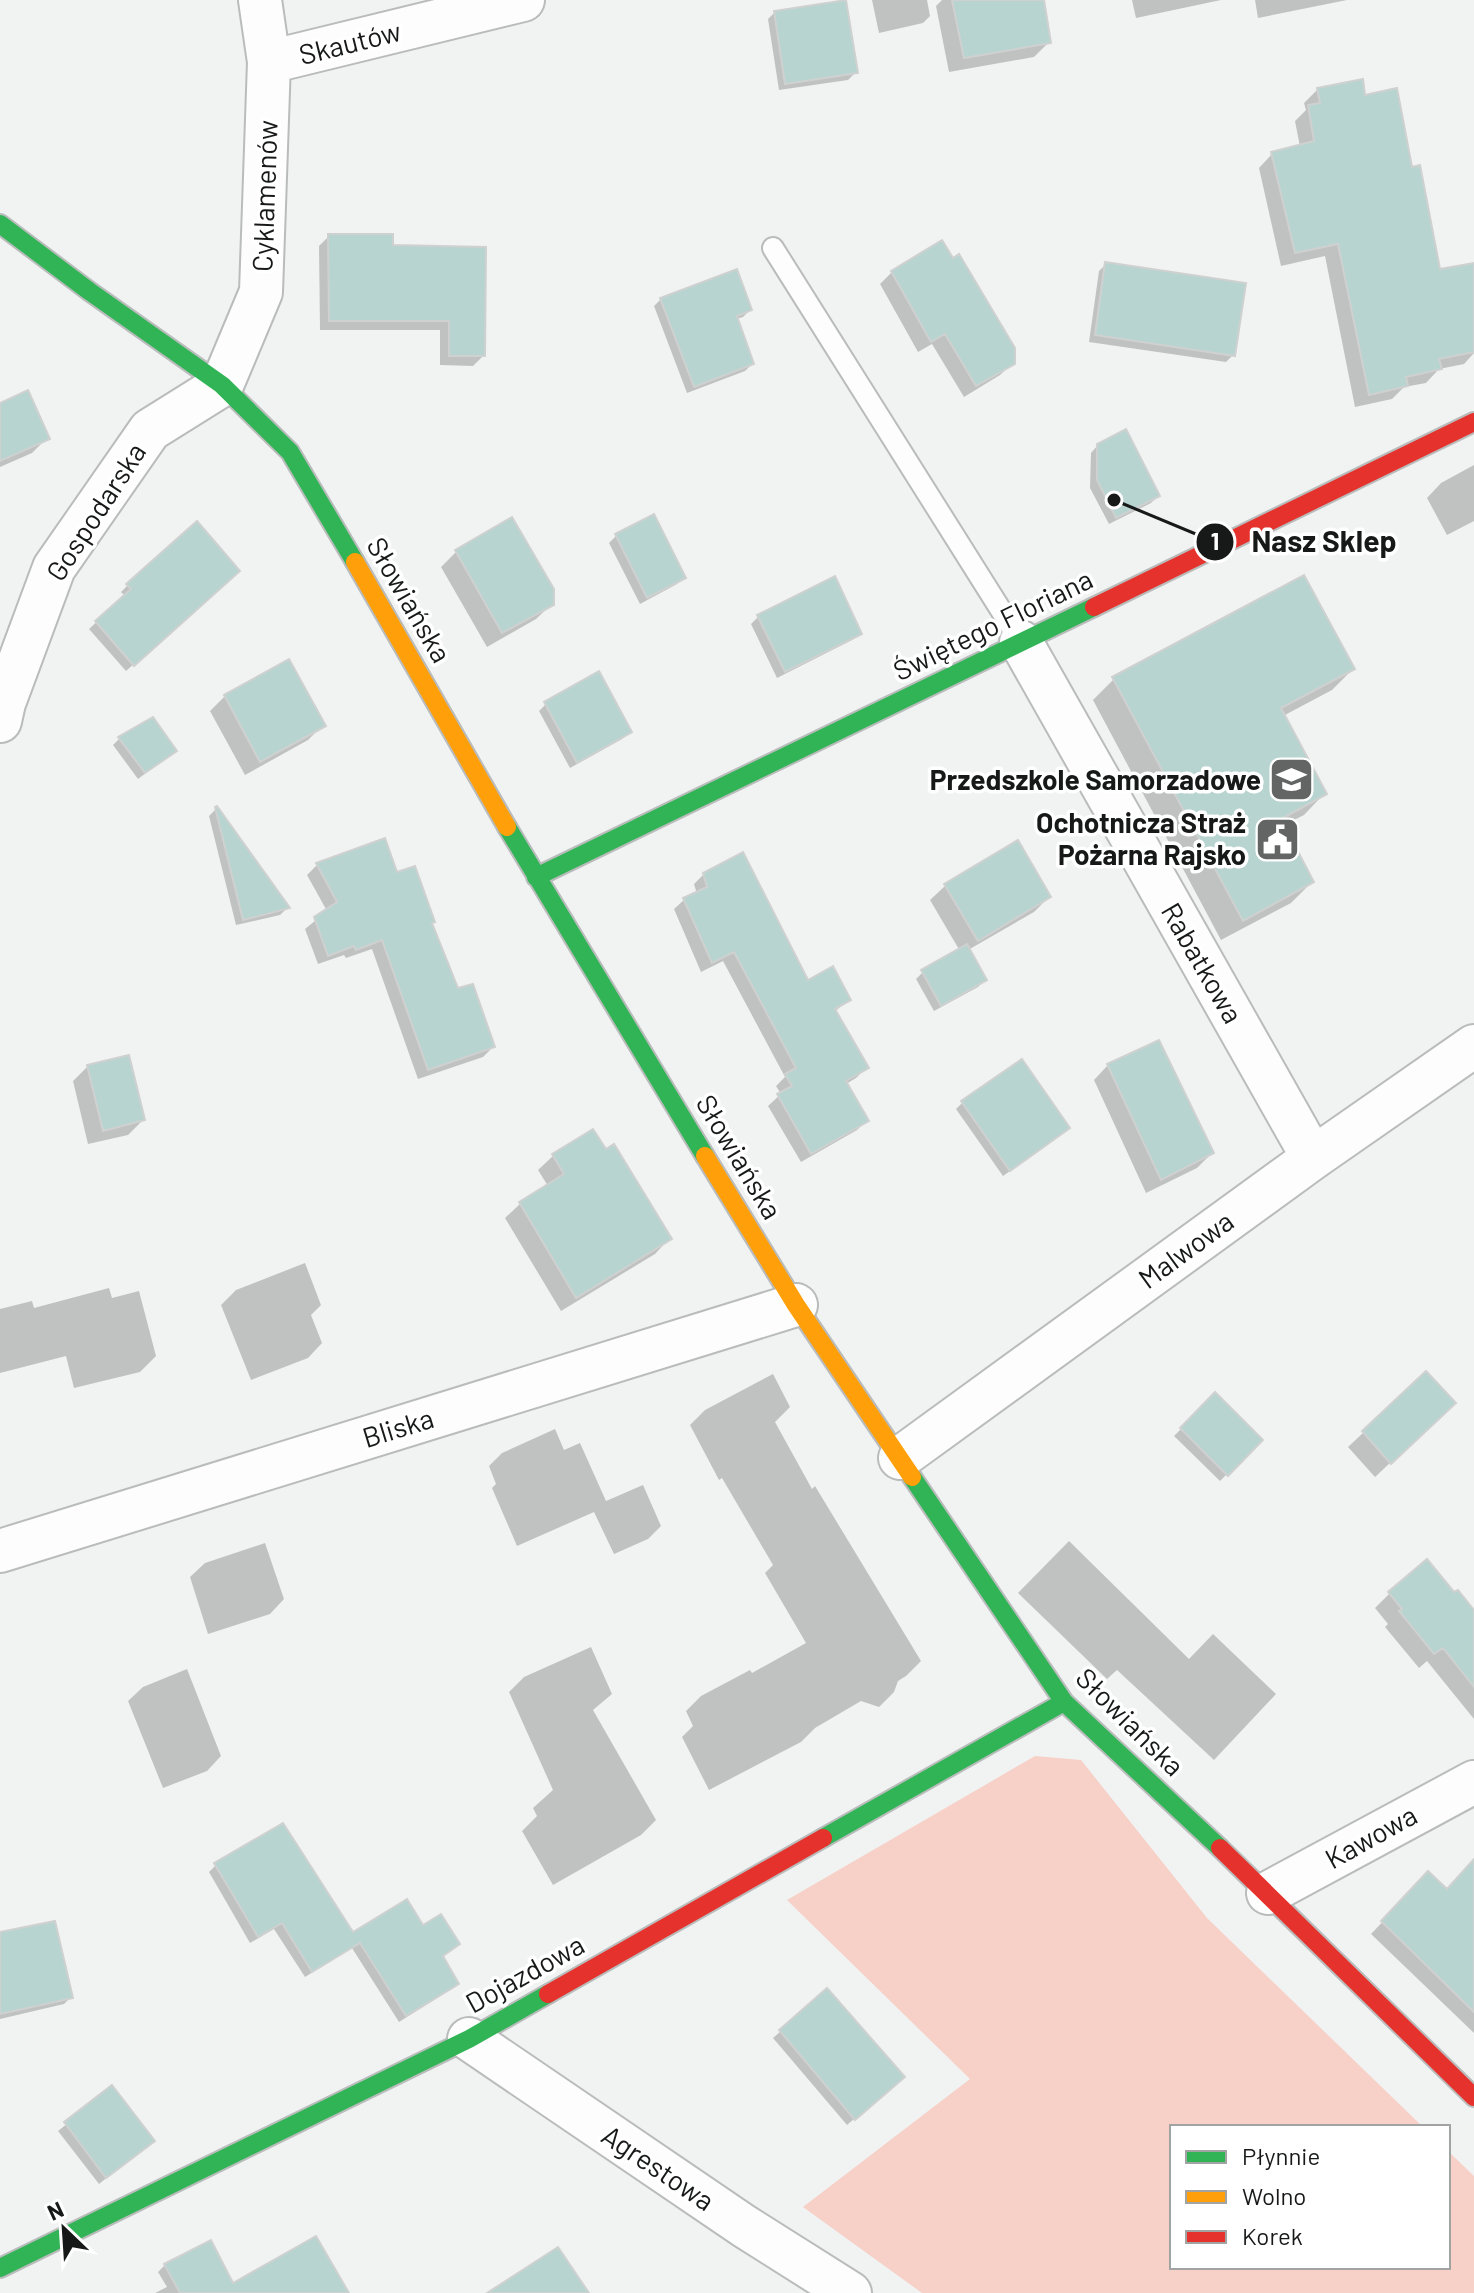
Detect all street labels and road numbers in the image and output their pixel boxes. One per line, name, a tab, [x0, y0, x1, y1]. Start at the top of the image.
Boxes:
street label: Skautów	[295, 13, 404, 71]
street label: Cyklamenów	[244, 119, 284, 273]
street label: Gospodarska	[38, 436, 152, 587]
street label: Słowiańska	[360, 531, 459, 668]
street label: Świętego Floriana	[887, 561, 1098, 687]
street label: Rabatkowa	[1155, 896, 1251, 1029]
street label: Słowiańska	[690, 1088, 790, 1225]
street label: Malwowa	[1131, 1203, 1240, 1295]
street label: Bliska	[358, 1400, 437, 1454]
street label: Słowiańska	[1070, 1660, 1192, 1782]
street label: Kawowa	[1319, 1797, 1422, 1875]
street label: Dojazdowa	[459, 1927, 590, 2020]
street label: Agrestowa	[596, 2117, 721, 2217]

